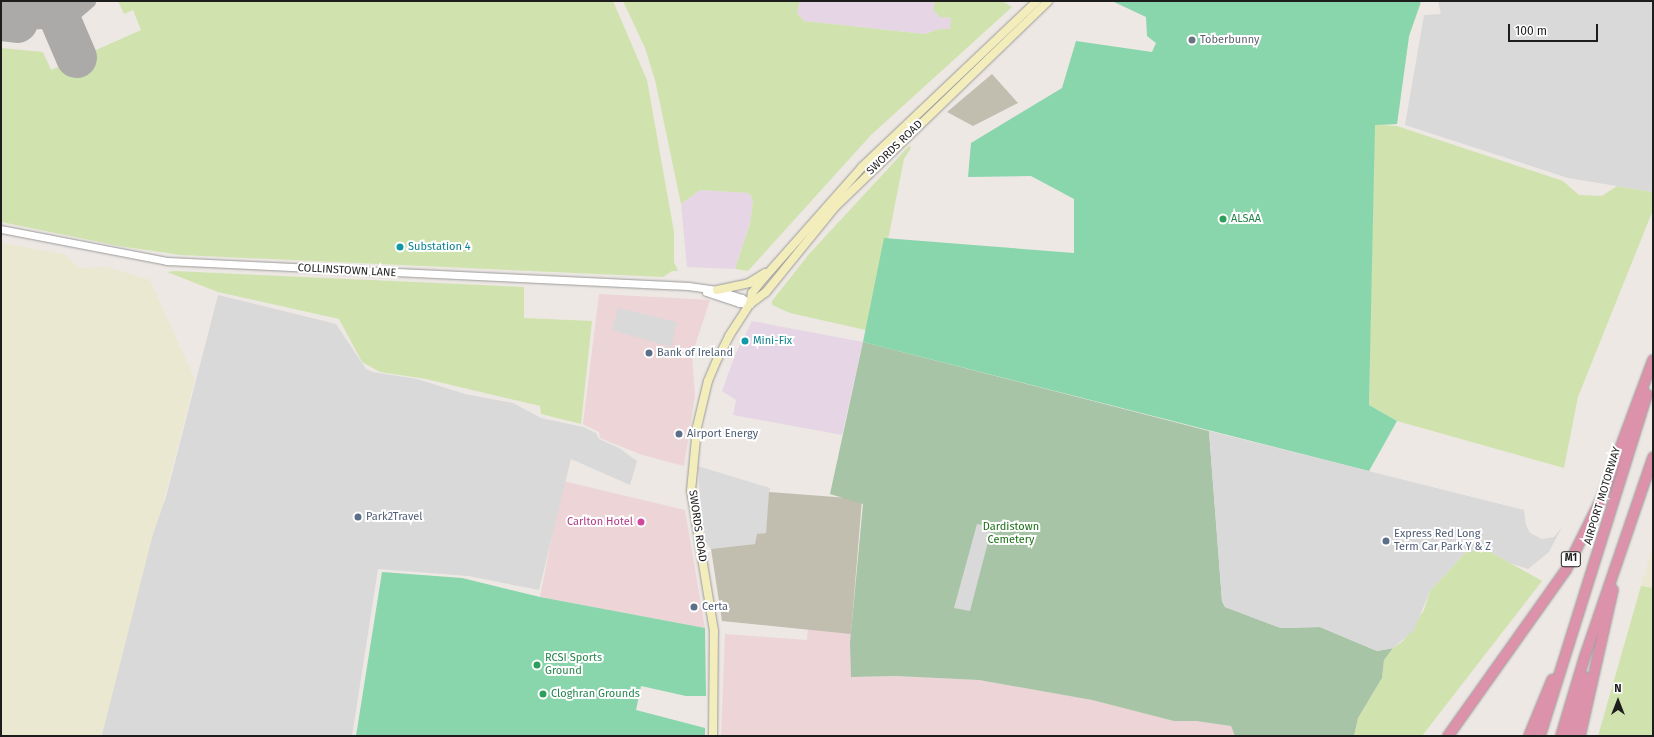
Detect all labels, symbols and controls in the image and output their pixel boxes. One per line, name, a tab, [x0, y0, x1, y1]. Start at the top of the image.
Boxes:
scale bar	[1510, 16, 1600, 42]
text: 100 m	[1515, 24, 1547, 38]
place label: Toberbunny	[1200, 33, 1259, 47]
marker: Toberbunny	[1187, 35, 1197, 45]
street label: SWORDS ROAD	[864, 118, 926, 178]
place label: ALSAA	[1231, 212, 1261, 226]
marker: ALSAA	[1218, 214, 1228, 224]
place label: Substation 4	[408, 240, 471, 254]
marker: Substation 4	[395, 242, 405, 252]
street label: COLLINSTOWN LANE	[297, 262, 397, 280]
place label: Mini-Fix	[753, 334, 792, 348]
marker: Mini-Fix	[740, 336, 750, 346]
place label: Bank of Ireland	[657, 346, 733, 360]
marker: Bank of Ireland	[644, 348, 654, 358]
place label: Airport Energy	[687, 427, 758, 441]
marker: Airport Energy	[674, 429, 684, 439]
street label: AIRPORT MOTORWAY	[1582, 446, 1624, 546]
street label: SWORDS ROAD	[685, 489, 709, 563]
place label: Park2Travel	[366, 510, 422, 524]
marker: Park2Travel	[353, 512, 363, 522]
place label: Carlton Hotel	[567, 515, 633, 529]
marker: Carlton Hotel	[636, 517, 646, 527]
park label: Dardistown Cemetery	[983, 521, 1039, 547]
place label: Express Red Long Term Car Park Y & Z	[1394, 528, 1491, 554]
marker: Express Red Long Term Car Park Y & Z	[1381, 536, 1391, 546]
road number: M1	[1560, 551, 1582, 567]
place label: Certa	[702, 600, 728, 614]
marker: Certa	[689, 602, 699, 612]
place label: RCSI Sports Ground	[545, 652, 602, 678]
marker: RCSI Sports Ground	[532, 660, 542, 670]
north arrow	[1598, 681, 1638, 721]
text: N	[1614, 682, 1622, 695]
place label: Cloghran Grounds	[551, 687, 640, 701]
marker: Cloghran Grounds	[538, 689, 548, 699]

